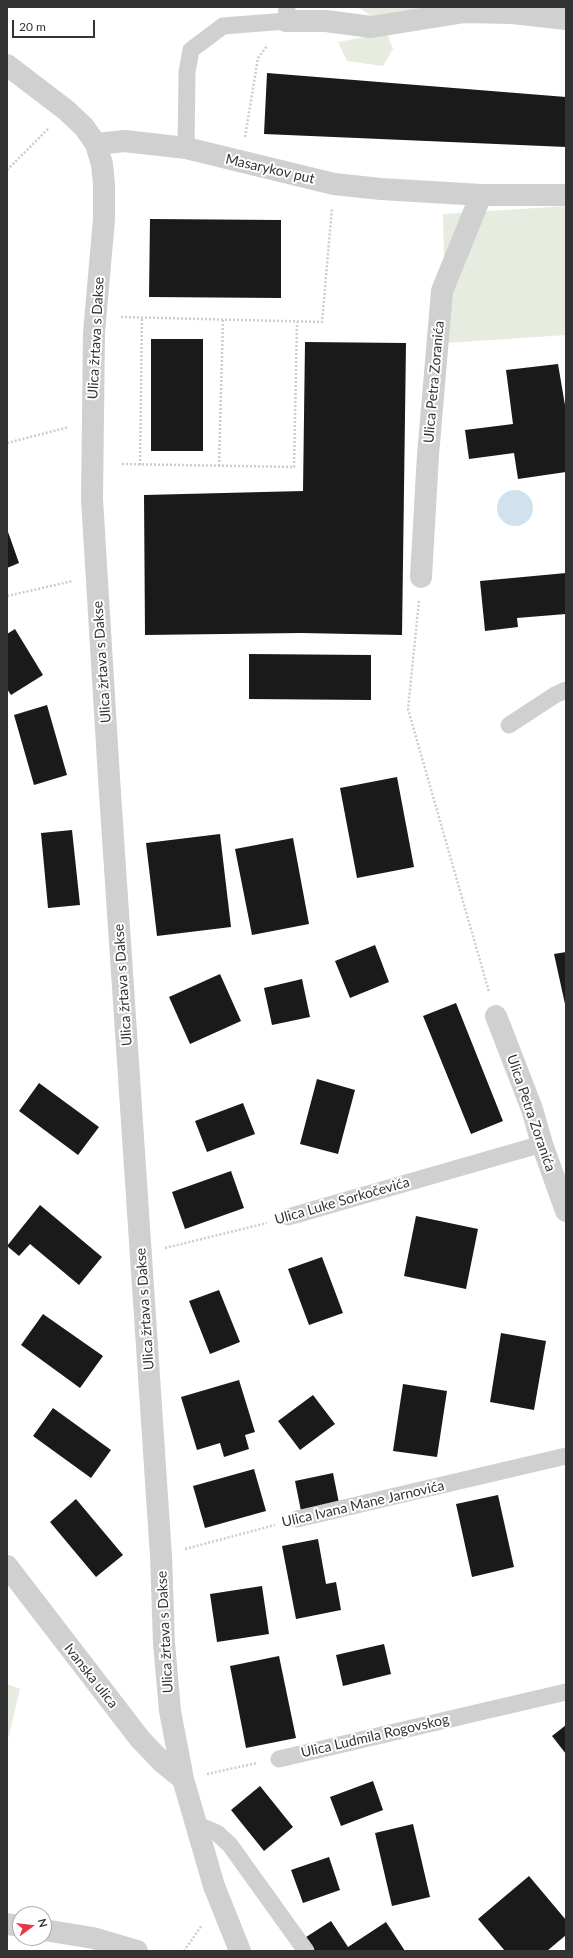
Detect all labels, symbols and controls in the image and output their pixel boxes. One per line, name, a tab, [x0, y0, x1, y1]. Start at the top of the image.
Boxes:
scale bar	[14, 12, 97, 38]
text: 20 m	[19, 19, 46, 34]
street label: Masarykov put	[224, 151, 316, 187]
street label: Ulica žrtava s Dakse	[84, 276, 108, 400]
street label: Ulica Petra Zoranića	[420, 320, 448, 444]
street label: Ulica žrtava s Dakse	[89, 600, 115, 724]
street label: Ulica žrtava s Dakse	[110, 923, 136, 1047]
street label: Ulica Petra Zoranića	[503, 1052, 559, 1174]
street label: Ulica Luke Sorkočevića	[273, 1174, 411, 1228]
street label: Ulica žrtava s Dakse	[132, 1247, 158, 1371]
street label: Ulica Ivana Mane Jarnovića	[280, 1477, 446, 1531]
street label: Ulica žrtava s Dakse	[153, 1570, 177, 1694]
street label: Ivanska ulica	[61, 1640, 121, 1712]
street label: Ulica Ludmila Rogovskog	[299, 1711, 451, 1761]
north arrow	[12, 1906, 52, 1946]
text: N	[36, 1917, 50, 1929]

